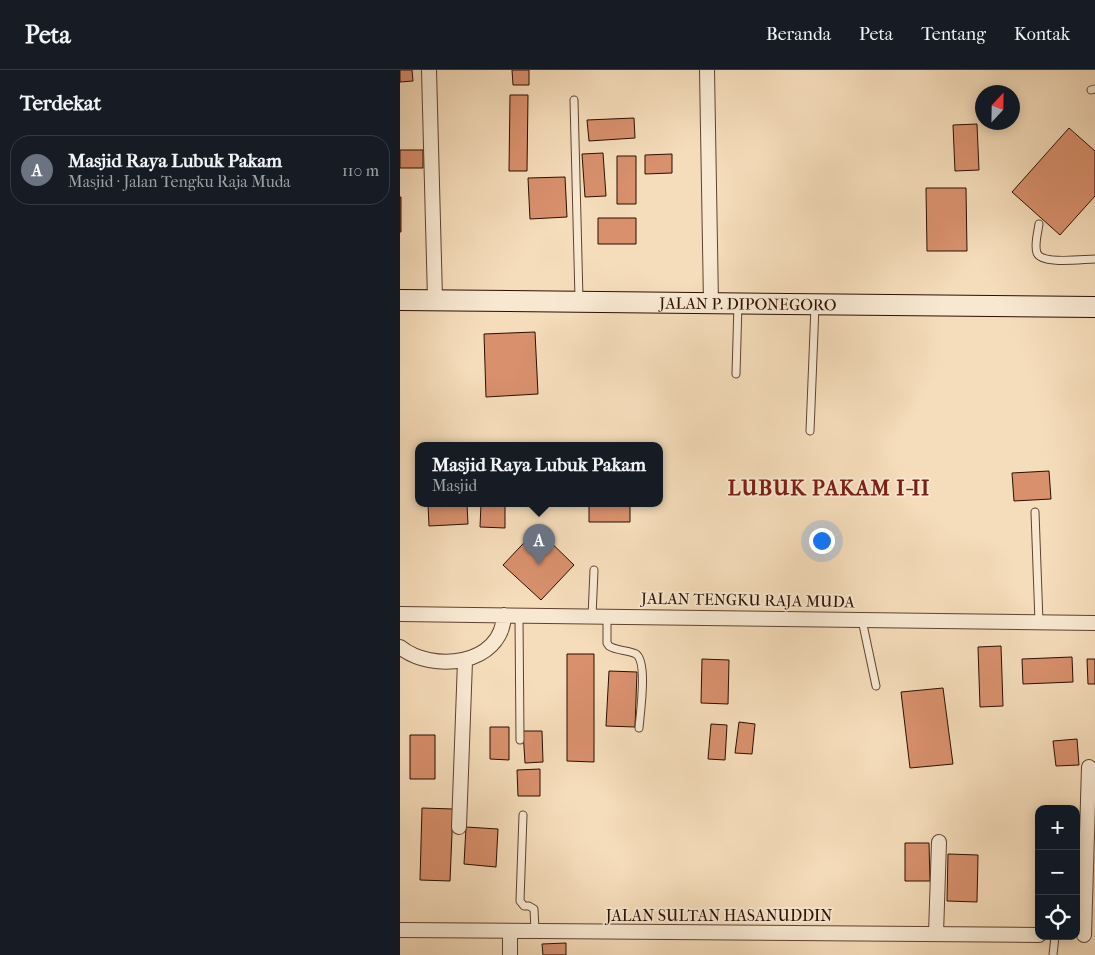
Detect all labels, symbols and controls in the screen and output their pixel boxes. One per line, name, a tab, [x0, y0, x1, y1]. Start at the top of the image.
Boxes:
text: Peta	[25, 21, 70, 49]
text: Beranda	[766, 24, 831, 45]
text: Peta	[859, 24, 893, 45]
text: Tentang	[921, 24, 986, 45]
text: Kontak	[1014, 24, 1070, 45]
north arrow	[975, 85, 1020, 130]
text: Terdekat	[20, 91, 101, 115]
text: Masjid Raya Lubuk Pakam	[68, 150, 282, 172]
text: A	[32, 161, 42, 180]
text: 110 m	[342, 161, 379, 180]
text: Masjid · Jalan Tengku Raja Muda	[68, 172, 291, 191]
street label: JALAN P. DIPONEGORO	[657, 293, 837, 314]
popup	[415, 442, 663, 507]
text: Masjid Raya Lubuk Pakam	[432, 454, 646, 476]
text: Masjid	[432, 476, 477, 495]
district label: LUBUK PAKAM I-II	[728, 476, 930, 500]
pin: A	[523, 524, 555, 565]
your location	[809, 528, 835, 554]
street label: JALAN TENGKU RAJA MUDA	[639, 589, 856, 611]
map controls	[1035, 805, 1080, 940]
button: +	[1035, 805, 1080, 850]
button: −	[1035, 850, 1080, 895]
button: locate	[1035, 895, 1080, 940]
street label: JALAN SULTAN HASANUDDIN	[604, 906, 832, 925]

